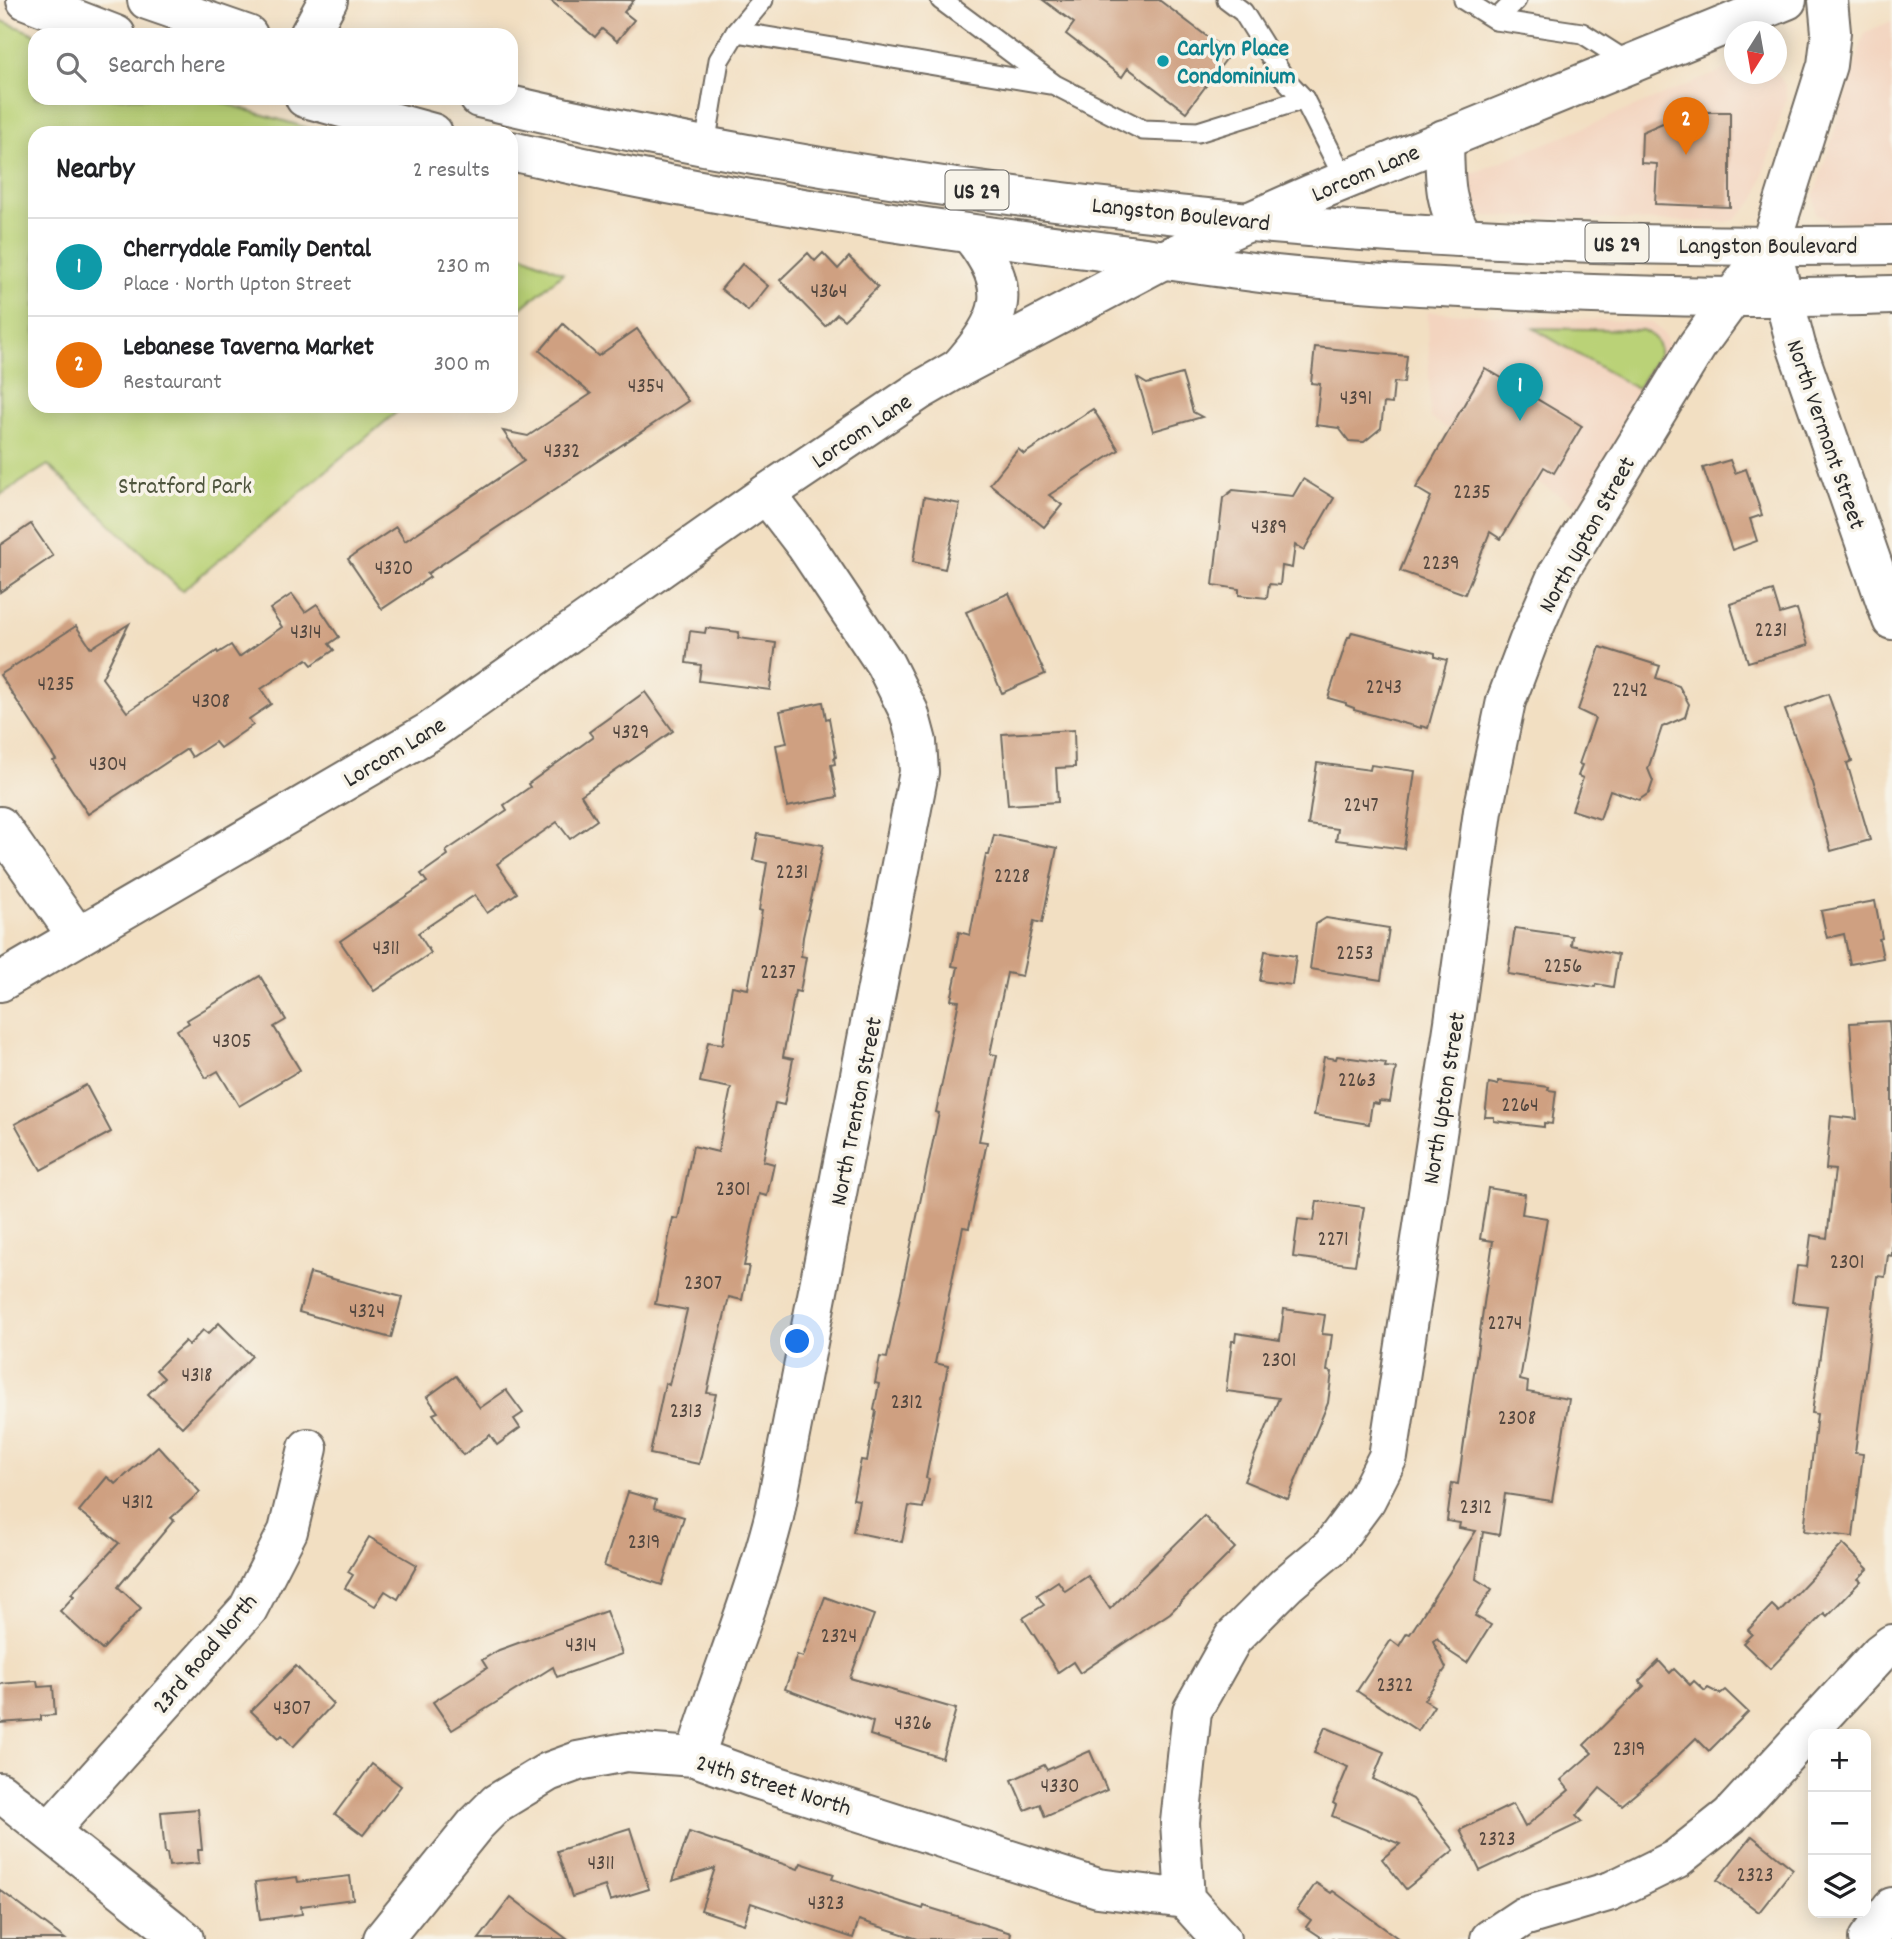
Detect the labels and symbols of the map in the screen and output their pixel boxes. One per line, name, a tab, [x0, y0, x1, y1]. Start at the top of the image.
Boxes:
north arrow	[1724, 21, 1787, 84]
place label: Carlyn Place Condominium	[1177, 33, 1296, 95]
marker: Carlyn Place Condominium	[1155, 53, 1171, 69]
pin: 2	[1663, 97, 1709, 155]
street label: Lorcom Lane	[1307, 137, 1425, 213]
road number: US 29	[946, 170, 1009, 210]
street label: Langston Boulevard	[1090, 190, 1271, 242]
road number: US 29	[1586, 224, 1648, 262]
street label: Langston Boulevard	[1679, 231, 1858, 265]
house number: 4364	[810, 278, 848, 308]
street label: North Vermont Street	[1776, 335, 1873, 535]
pin: 1	[1497, 363, 1543, 421]
house number: 4354	[628, 373, 664, 403]
house number: 4391	[1340, 385, 1372, 415]
street label: Lorcom Lane	[806, 386, 920, 479]
house number: 4332	[544, 438, 580, 468]
street label: North Upton Street	[1532, 451, 1646, 620]
park label: Stratford Park	[118, 471, 252, 505]
house number: 2235	[1453, 479, 1491, 509]
house number: 4389	[1251, 514, 1287, 544]
house number: 2239	[1422, 550, 1460, 580]
house number: 4320	[375, 555, 413, 585]
house number: 2231	[1755, 617, 1787, 647]
house number: 4314	[290, 619, 322, 649]
house number: 4235	[38, 671, 74, 701]
house number: 2243	[1366, 674, 1402, 704]
house number: 2242	[1612, 677, 1648, 707]
house number: 4308	[192, 688, 230, 718]
street label: Lorcom Lane	[338, 710, 453, 798]
house number: 4329	[613, 719, 649, 749]
house number: 4304	[89, 751, 127, 781]
house number: 2247	[1343, 792, 1379, 822]
house number: 2231	[776, 859, 808, 889]
house number: 2228	[994, 863, 1030, 893]
house number: 4311	[372, 935, 400, 965]
house number: 2253	[1336, 940, 1374, 970]
house number: 2256	[1544, 953, 1582, 983]
house number: 2237	[760, 959, 796, 989]
street label: North Upton Street	[1416, 1010, 1476, 1187]
street label: North Trenton Street	[823, 1014, 893, 1209]
house number: 4305	[212, 1028, 252, 1058]
house number: 2263	[1338, 1067, 1376, 1097]
house number: 2264	[1501, 1092, 1539, 1122]
house number: 2301	[716, 1176, 750, 1206]
house number: 2271	[1318, 1226, 1349, 1256]
house number: 2301	[1830, 1249, 1864, 1279]
house number: 2307	[684, 1270, 722, 1300]
house number: 4324	[349, 1298, 385, 1328]
house number: 2274	[1487, 1310, 1523, 1340]
your location	[780, 1324, 814, 1358]
house number: 2301	[1262, 1347, 1296, 1377]
house number: 4318	[181, 1362, 213, 1392]
house number: 2312	[891, 1389, 923, 1419]
house number: 2313	[670, 1398, 702, 1428]
house number: 2308	[1498, 1405, 1536, 1435]
house number: 4312	[122, 1489, 154, 1519]
house number: 2312	[1460, 1494, 1492, 1524]
house number: 2319	[628, 1529, 660, 1559]
street label: 23rd Road North	[146, 1587, 267, 1723]
house number: 2324	[821, 1623, 857, 1653]
house number: 4314	[565, 1632, 597, 1662]
house number: 2322	[1377, 1672, 1413, 1702]
house number: 4307	[273, 1695, 311, 1725]
house number: 4326	[894, 1710, 932, 1740]
house number: 2319	[1613, 1736, 1645, 1766]
street label: 24th Street North	[691, 1747, 855, 1827]
house number: 4330	[1041, 1773, 1079, 1803]
house number: 2323	[1478, 1826, 1516, 1856]
house number: 4311	[587, 1850, 615, 1880]
house number: 2323	[1736, 1862, 1774, 1892]
house number: 4323	[808, 1890, 844, 1920]

